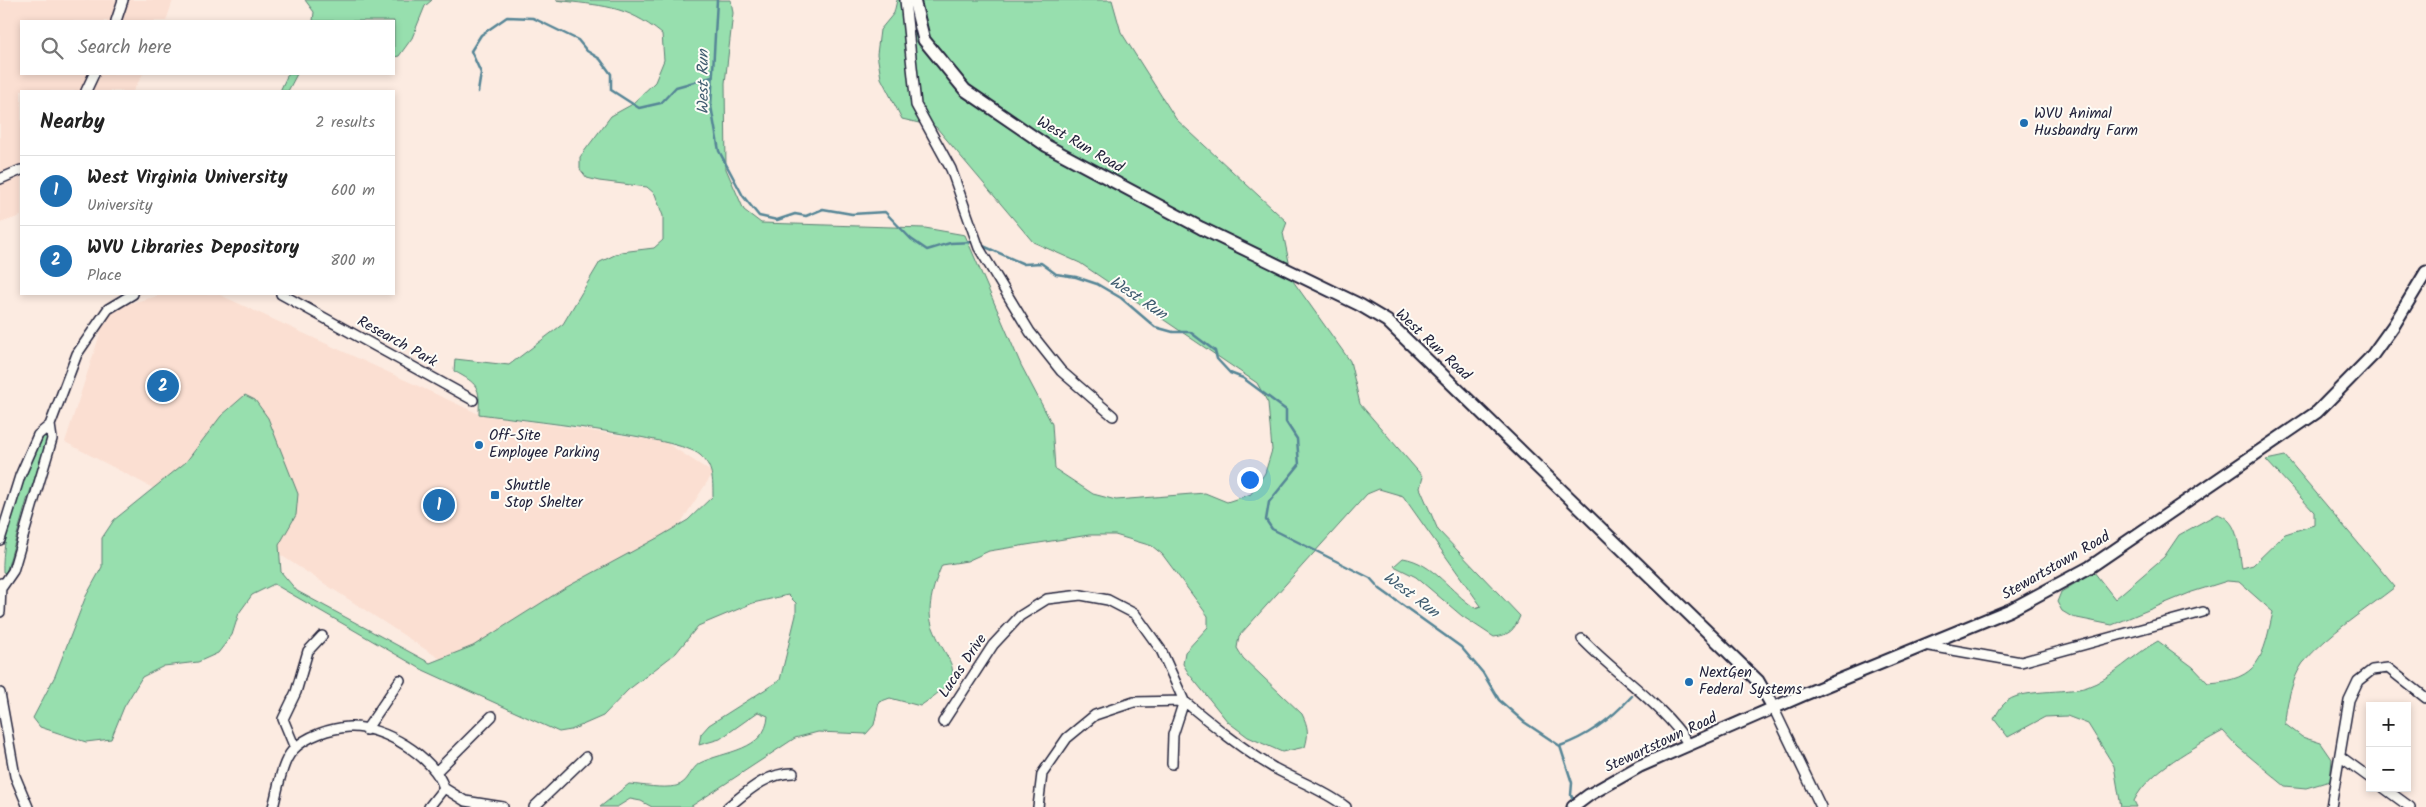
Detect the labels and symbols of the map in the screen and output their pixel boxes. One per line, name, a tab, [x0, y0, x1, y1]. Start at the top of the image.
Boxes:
water label: West Run	[691, 48, 716, 114]
place label: WVU Animal Husbandry Farm	[2034, 102, 2138, 143]
street label: West Run Road	[1032, 110, 1128, 180]
marker: WVU Animal Husbandry Farm	[2018, 117, 2030, 129]
water label: West Run	[1104, 270, 1173, 327]
street label: West Run Road	[1389, 303, 1477, 387]
street label: Research Park	[352, 310, 442, 374]
pin: 2	[147, 367, 179, 405]
place label: Off-Site Employee Parking	[489, 424, 600, 465]
marker: Off-Site Employee Parking	[473, 439, 485, 451]
your location	[1237, 467, 1263, 493]
place label: Shuttle Stop Shelter	[505, 474, 584, 515]
pin: 1	[423, 486, 455, 524]
marker: Shuttle Stop Shelter	[489, 489, 501, 501]
street label: Stewartstown Road	[1997, 525, 2115, 607]
water label: West Run	[1378, 566, 1446, 625]
street label: Lucas Drive	[933, 629, 993, 703]
place label: NextGen Federal Systems	[1699, 661, 1802, 702]
marker: NextGen Federal Systems	[1683, 676, 1695, 688]
street label: Stewartstown Road	[1601, 706, 1722, 780]

